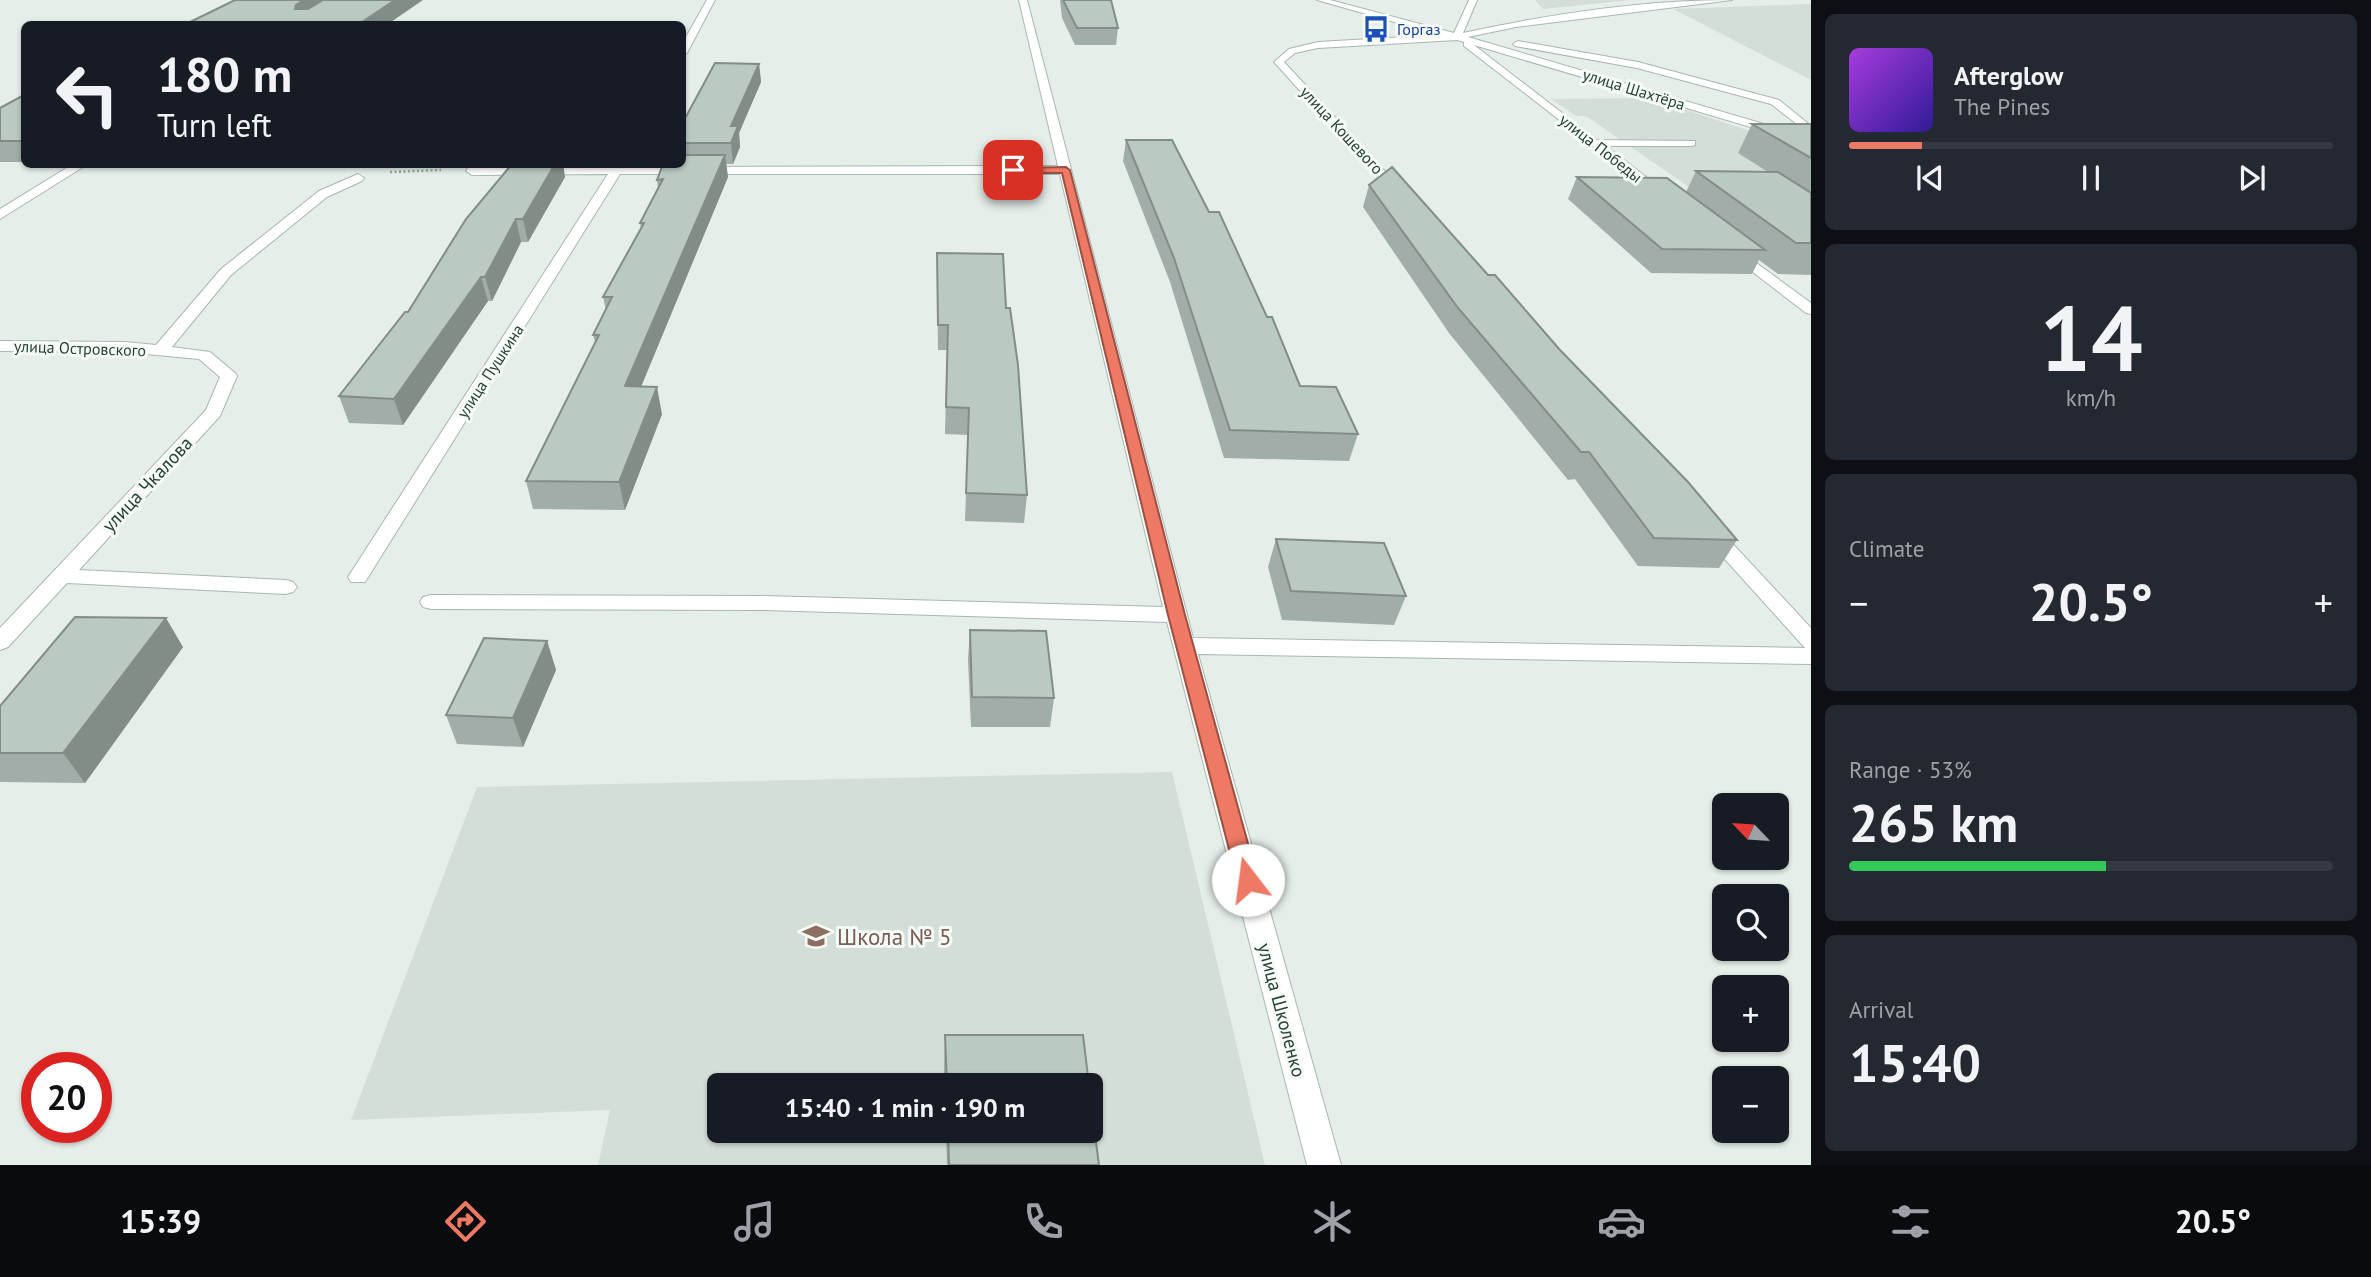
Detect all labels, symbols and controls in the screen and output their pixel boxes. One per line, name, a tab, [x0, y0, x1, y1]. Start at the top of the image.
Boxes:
bus stop icon: Горгаз	[1361, 14, 1391, 44]
place label: Горгаз	[1397, 19, 1440, 39]
text: 180 m	[157, 42, 292, 106]
icon: left	[42, 49, 133, 140]
text: Afterglow	[1954, 59, 2063, 92]
street label: улица Шахтёра	[1580, 64, 1688, 114]
street label: улица Кошевого	[1296, 82, 1388, 178]
text: The Pines	[1954, 92, 2050, 121]
text: Turn left	[157, 104, 272, 146]
street label: улица Победы	[1556, 109, 1646, 187]
pin	[983, 140, 1043, 200]
icon: arrive	[994, 151, 1032, 189]
icon: previous	[1911, 159, 1949, 197]
icon: pause	[2072, 159, 2110, 197]
icon: next	[2233, 159, 2271, 197]
text: 14	[2039, 278, 2143, 396]
street label: улица Пушкина	[452, 320, 528, 422]
street label: улица Островского	[14, 336, 146, 360]
text: km/h	[2066, 383, 2116, 412]
street label: улица Чкалова	[97, 431, 197, 537]
text: Climate	[1849, 534, 1924, 563]
text: 20.5°	[2029, 568, 2153, 635]
text: −	[1849, 578, 1868, 627]
text: +	[2314, 578, 2333, 627]
text: Range · 53%	[1849, 755, 1972, 784]
text: 265 km	[1849, 789, 2018, 856]
north arrow	[1712, 793, 1788, 870]
map controls	[1712, 793, 1789, 1143]
position arrow	[1211, 843, 1285, 917]
button: search	[1712, 884, 1789, 961]
school or university icon: Школа № 5	[801, 921, 831, 951]
place label: Школа № 5	[837, 922, 951, 951]
street label: улица Школенко	[1253, 940, 1311, 1080]
button: +	[1712, 975, 1789, 1052]
text: Arrival	[1849, 995, 1913, 1024]
text: 15:40	[1849, 1029, 1981, 1096]
speed limit sign: 20	[21, 1052, 112, 1143]
button: −	[1712, 1066, 1789, 1143]
text: 15:40 · 1 min · 190 m	[785, 1091, 1025, 1124]
icon: directions	[441, 1197, 490, 1246]
icon: music	[730, 1197, 779, 1246]
icon: phone	[1019, 1197, 1068, 1246]
icon: climate	[1308, 1197, 1357, 1246]
icon: car	[1597, 1197, 1646, 1246]
icon: filters	[1886, 1197, 1935, 1246]
text: 15:39	[120, 1200, 201, 1242]
text: 20.5°	[2175, 1200, 2251, 1242]

